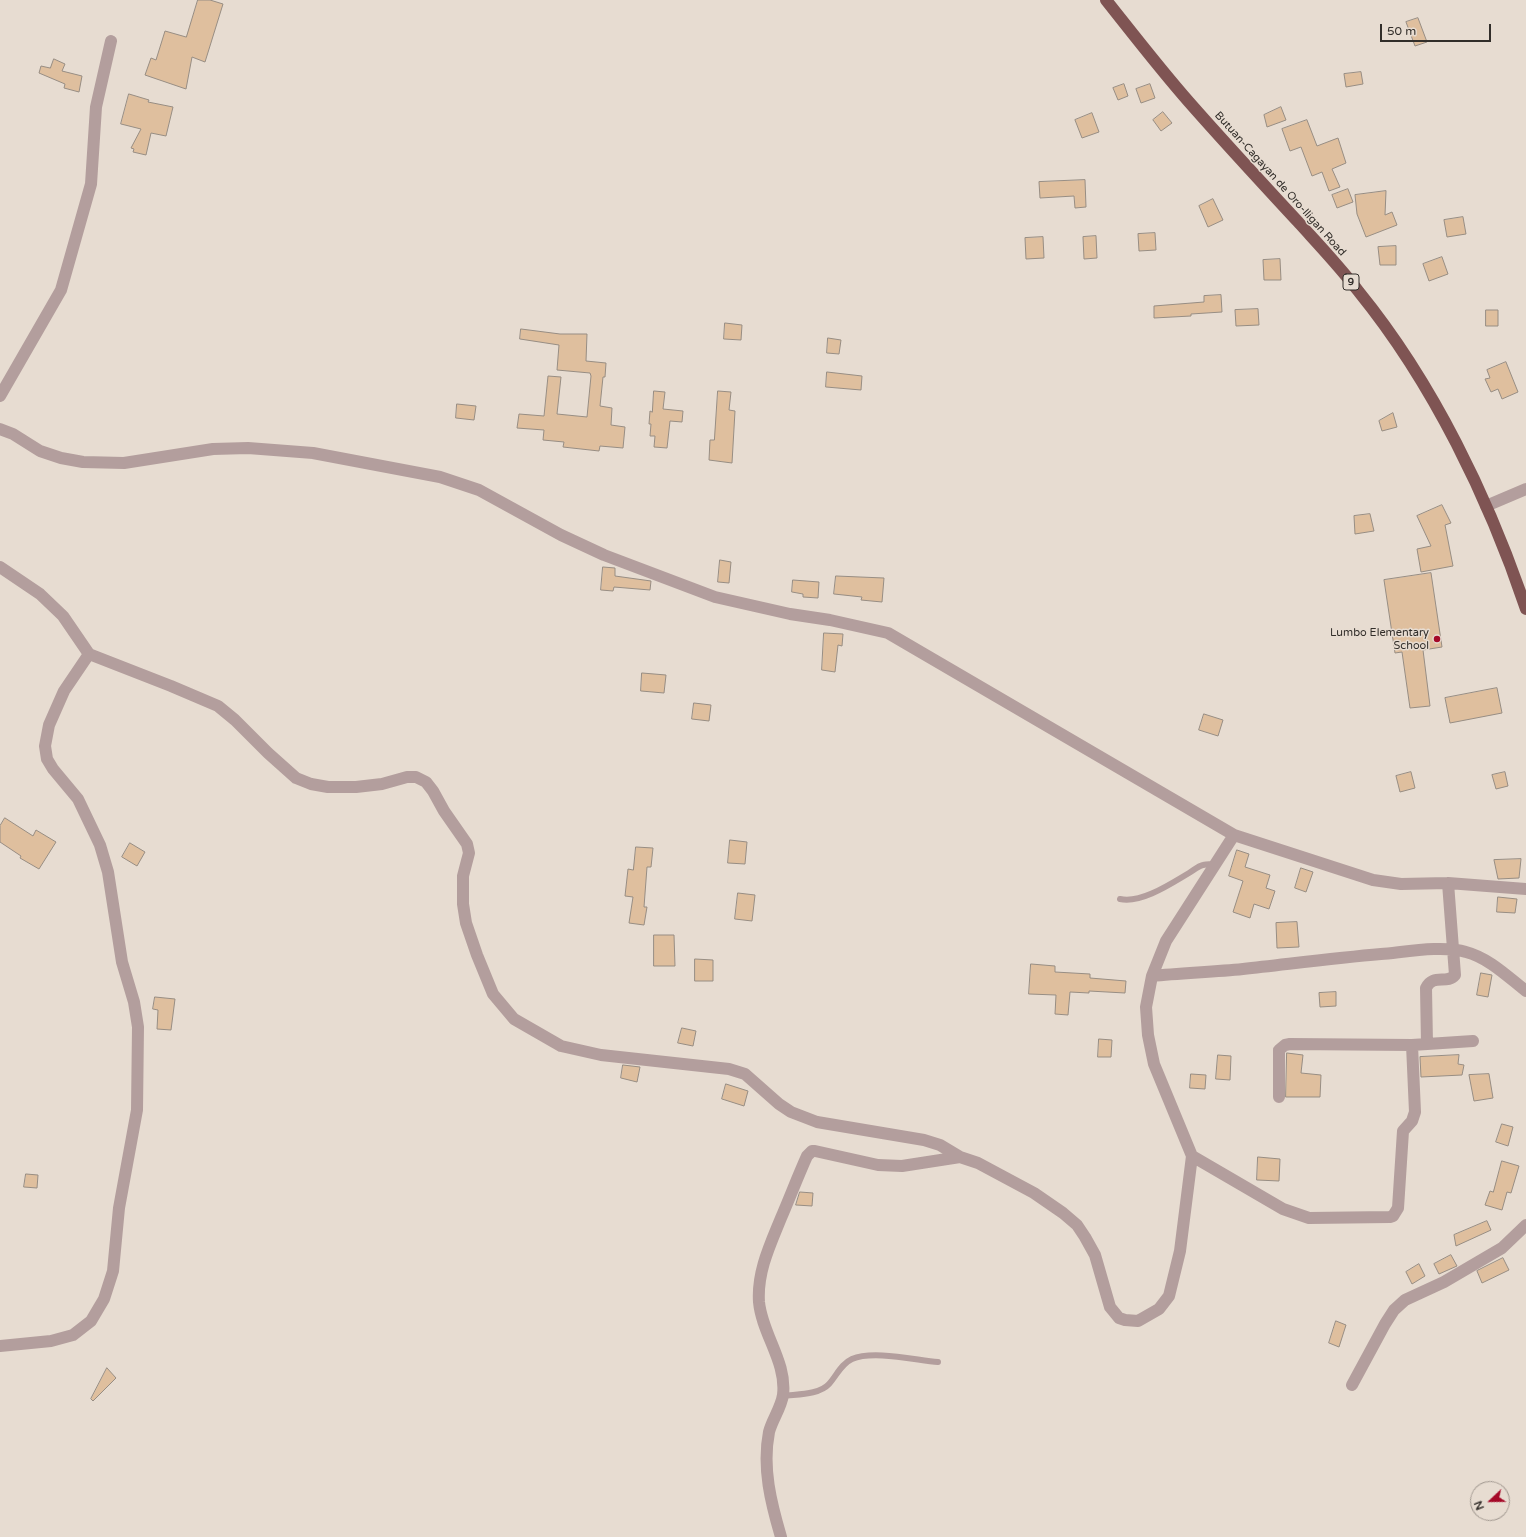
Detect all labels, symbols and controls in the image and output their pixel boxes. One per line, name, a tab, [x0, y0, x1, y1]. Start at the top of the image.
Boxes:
scale bar	[1382, 16, 1493, 42]
text: 50 m	[1387, 24, 1416, 38]
street label: Butuan-Cagayan de Oro-Iligan Road	[1212, 109, 1348, 259]
road number: 9	[1343, 274, 1359, 290]
place label: Lumbo Elementary School	[1330, 626, 1429, 652]
marker: Lumbo Elementary School	[1432, 634, 1442, 644]
north arrow	[1470, 1481, 1510, 1521]
text: N	[1472, 1499, 1487, 1512]

